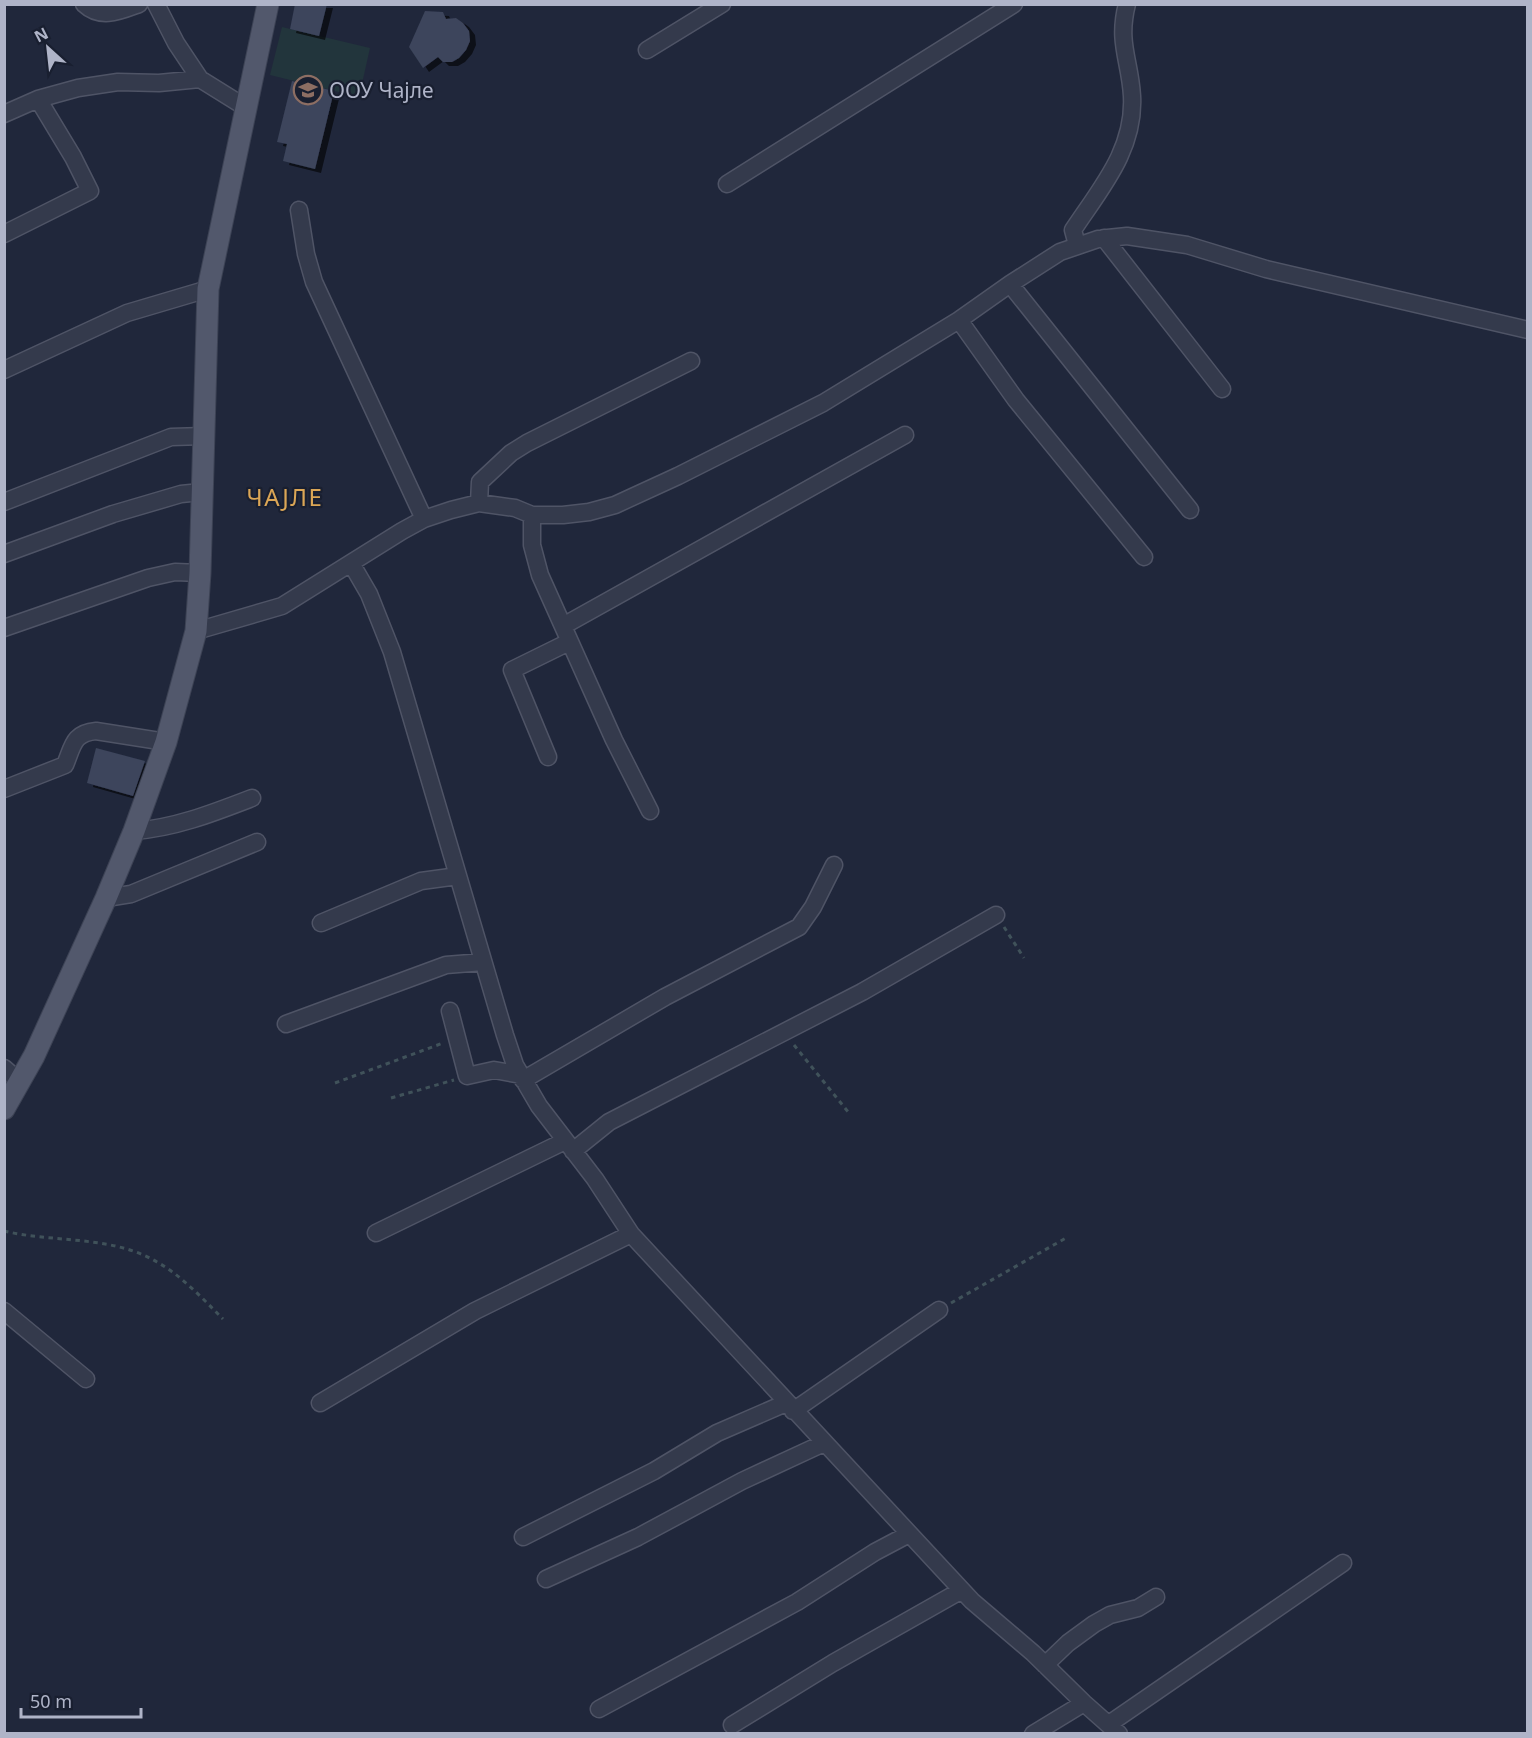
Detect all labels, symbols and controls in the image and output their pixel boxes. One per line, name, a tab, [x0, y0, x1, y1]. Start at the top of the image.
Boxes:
north arrow	[18, 18, 78, 78]
text: N	[30, 22, 52, 47]
school or university icon: ООУ Чајле	[292, 74, 324, 106]
place label: ООУ Чајле	[329, 76, 434, 104]
district label: ЧАЈЛЕ	[247, 480, 323, 513]
scale bar	[21, 1681, 141, 1719]
text: 50 m	[30, 1689, 72, 1713]

